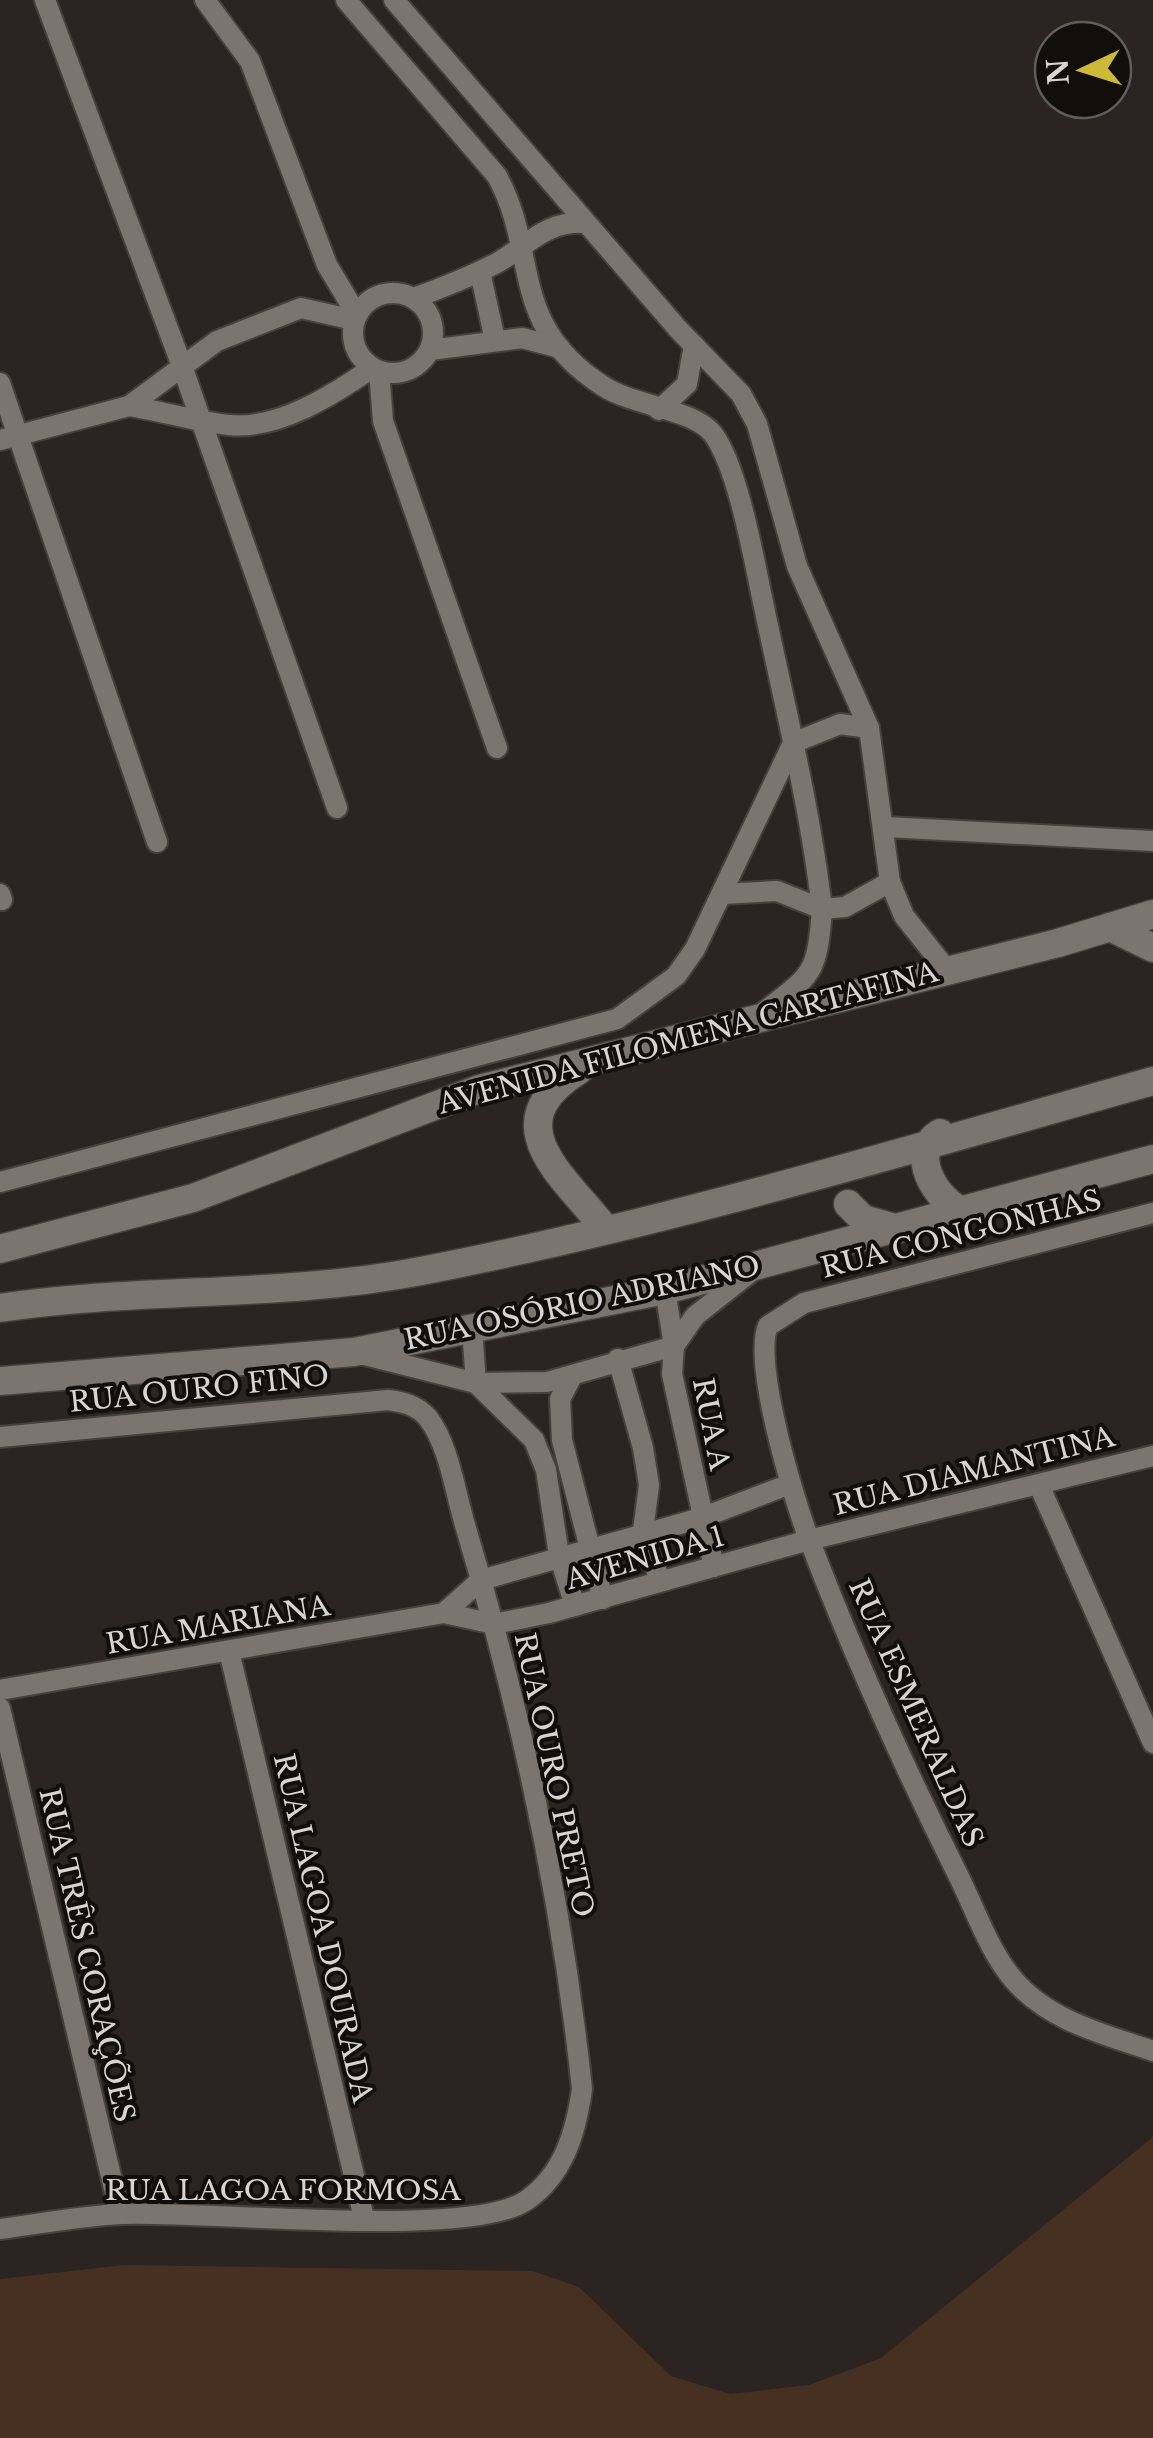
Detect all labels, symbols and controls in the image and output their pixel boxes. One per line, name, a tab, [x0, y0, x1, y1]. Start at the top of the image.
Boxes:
north arrow	[1033, 20, 1133, 120]
text: N	[1040, 57, 1077, 86]
street label: AVENIDA FILOMENA CARTAFINA	[433, 954, 942, 1122]
street label: RUA CONGONHAS	[817, 1182, 1105, 1286]
street label: RUA OSÓRIO ADRIANO	[401, 1248, 763, 1358]
street label: RUA OURO FINO	[67, 1358, 331, 1420]
street label: RUA A	[685, 1375, 737, 1474]
street label: RUA DIAMANTINA	[830, 1419, 1119, 1523]
street label: AVENIDA 1	[561, 1519, 728, 1598]
street label: RUA ESMERALDAS	[841, 1573, 991, 1853]
street label: RUA MARIANA	[103, 1588, 333, 1662]
street label: RUA OURO PRETO	[507, 1630, 601, 1920]
street label: RUA LAGOA DOURADA	[266, 1750, 380, 2106]
street label: RUA TRÊS CORAÇÕES	[32, 1785, 142, 2125]
street label: RUA LAGOA FORMOSA	[105, 2173, 461, 2208]

